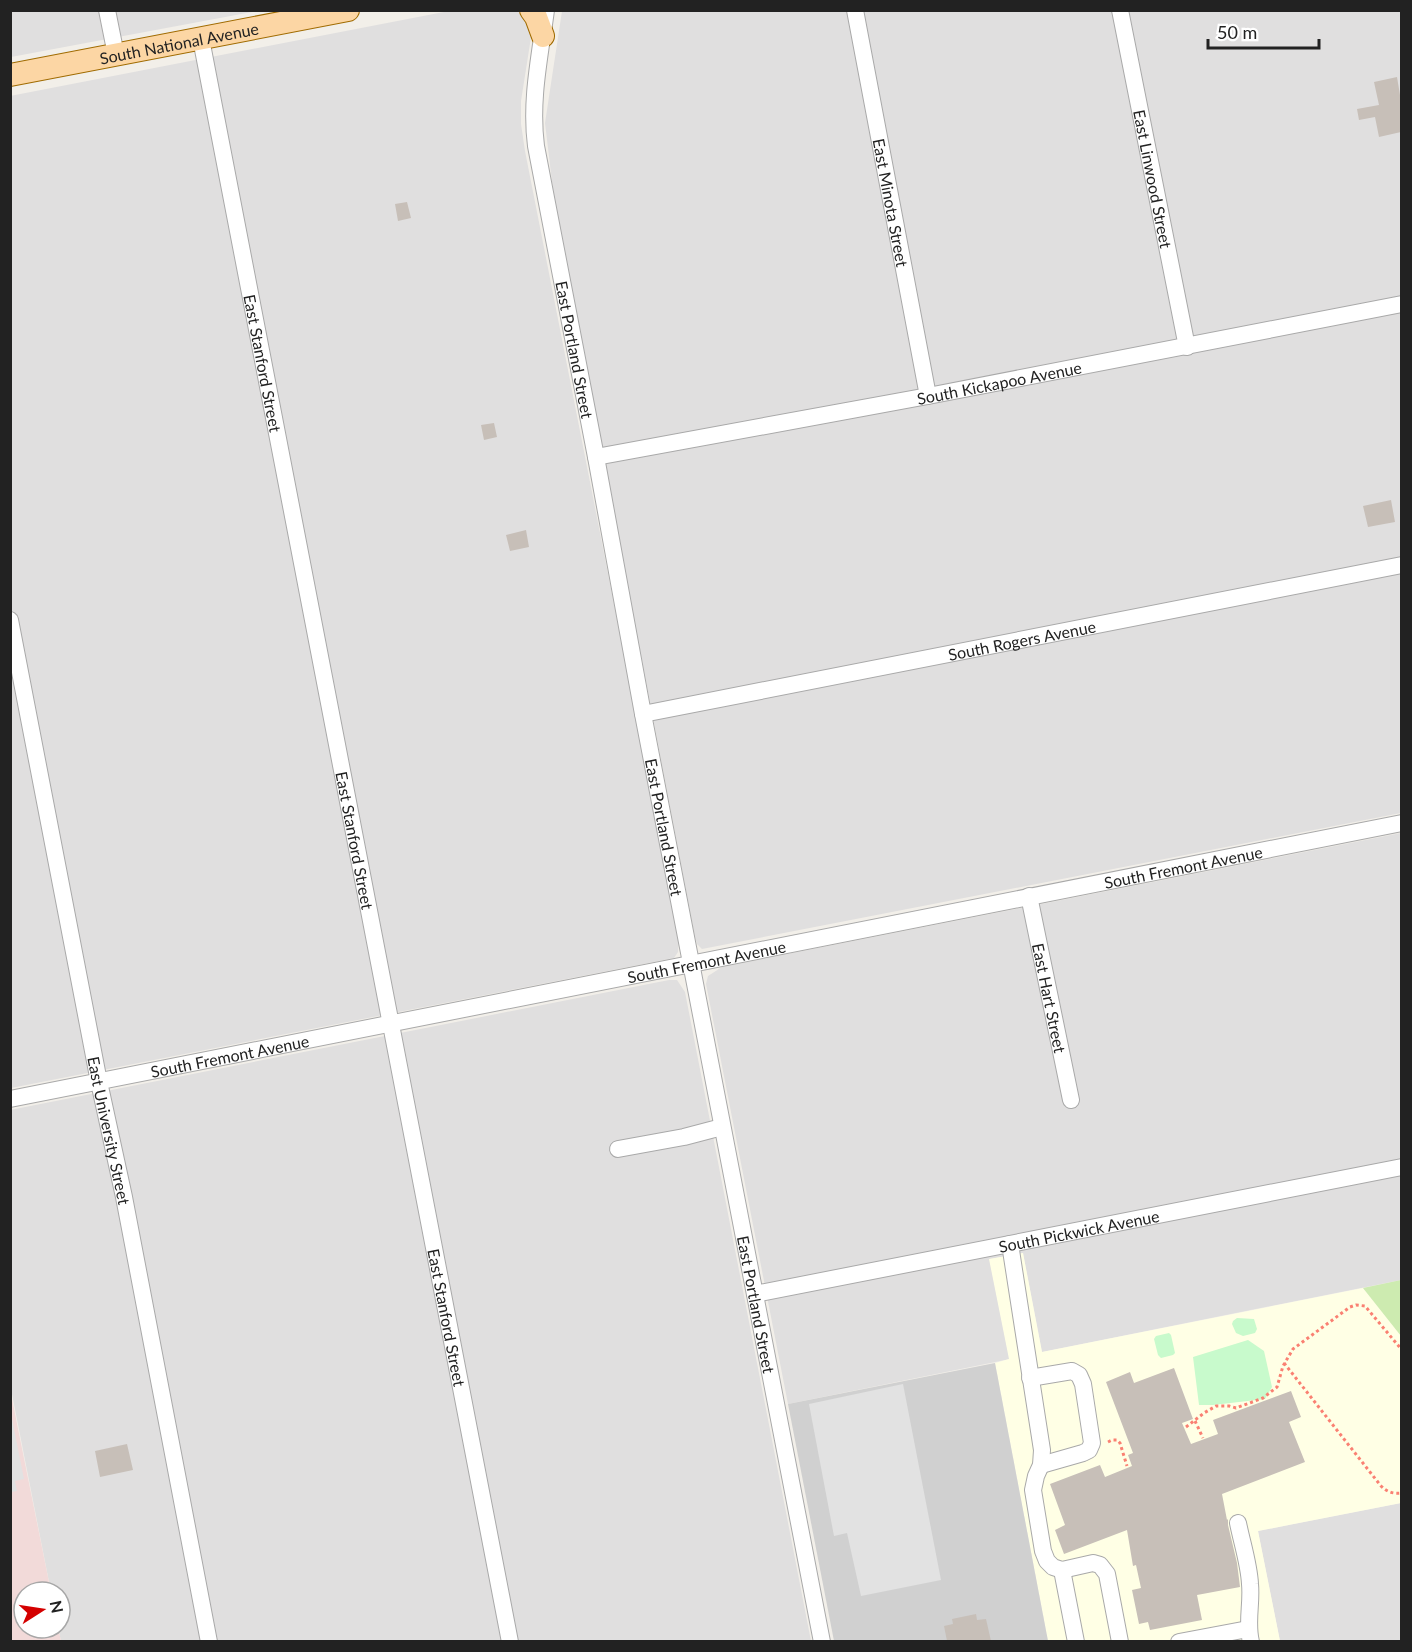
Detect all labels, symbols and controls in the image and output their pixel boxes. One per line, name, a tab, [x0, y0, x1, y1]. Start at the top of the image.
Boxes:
scale bar	[1208, 12, 1319, 50]
street label: South National Avenue	[98, 18, 260, 67]
text: 50 m	[1217, 21, 1257, 43]
street label: East Linwood Street	[1130, 108, 1177, 250]
street label: East Minota Street	[870, 137, 913, 269]
street label: East Portland Street	[553, 279, 598, 420]
street label: East Stanford Street	[241, 293, 286, 434]
street label: South Kickapoo Avenue	[915, 357, 1083, 407]
street label: South Rogers Avenue	[946, 616, 1097, 663]
street label: East Portland Street	[642, 757, 687, 898]
street label: East Stanford Street	[333, 770, 378, 911]
street label: South Fremont Avenue	[1102, 841, 1264, 891]
street label: South Fremont Avenue	[626, 936, 787, 986]
street label: East Hart Street	[1029, 941, 1071, 1055]
street label: South Fremont Avenue	[149, 1030, 311, 1080]
street label: East University Street	[85, 1055, 135, 1206]
street label: South Pickwick Avenue	[997, 1205, 1161, 1255]
street label: East Portland Street	[734, 1234, 779, 1375]
street label: East Stanford Street	[425, 1247, 470, 1388]
north arrow	[12, 1580, 72, 1640]
text: N	[47, 1599, 68, 1615]

